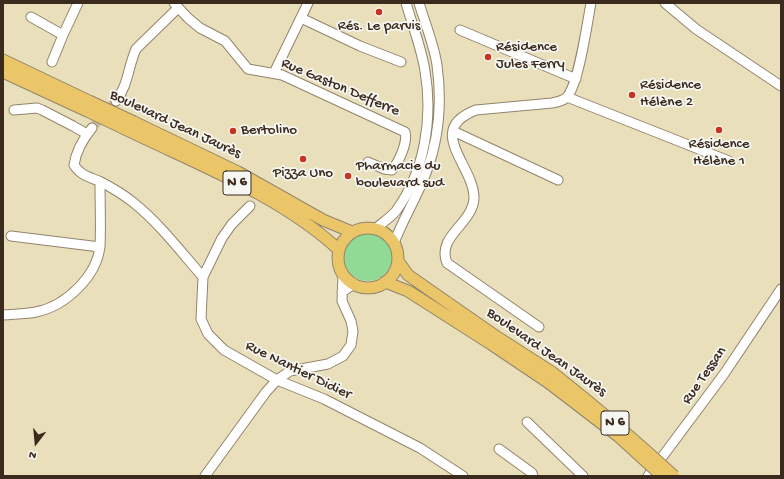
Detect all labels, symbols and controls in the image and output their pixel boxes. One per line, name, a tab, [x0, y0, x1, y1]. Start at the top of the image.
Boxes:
marker: Rés. Le parvis	[374, 7, 384, 17]
place label: Rés. Le parvis	[338, 18, 420, 36]
place label: Résidence Jules Ferry	[496, 39, 565, 74]
marker: Résidence Jules Ferry	[483, 52, 493, 62]
street label: Rue Gaston Defferre	[278, 55, 402, 121]
place label: Résidence Hélène 2	[640, 77, 701, 112]
street label: Boulevard Jean Jaurès	[107, 87, 243, 163]
marker: Résidence Hélène 2	[627, 90, 637, 100]
place label: Bertolino	[241, 122, 297, 140]
marker: Résidence Hélène 1	[714, 125, 724, 135]
marker: Bertolino	[228, 126, 238, 136]
place label: Résidence Hélène 1	[689, 136, 749, 171]
marker: Pizza Uno	[298, 154, 308, 164]
place label: Pharmacie du boulevard sud	[356, 158, 444, 193]
place label: Pizza Uno	[273, 165, 333, 183]
road number: N 6	[223, 171, 251, 195]
marker: Pharmacie du boulevard sud	[343, 171, 353, 181]
street label: Boulevard Jean Jaurès	[482, 305, 610, 401]
street label: Rue Nantier Didier	[242, 338, 354, 404]
street label: Rue Tessan	[679, 344, 731, 408]
road number: N 6	[601, 411, 629, 435]
north arrow	[16, 423, 56, 463]
text: N	[28, 448, 38, 461]

